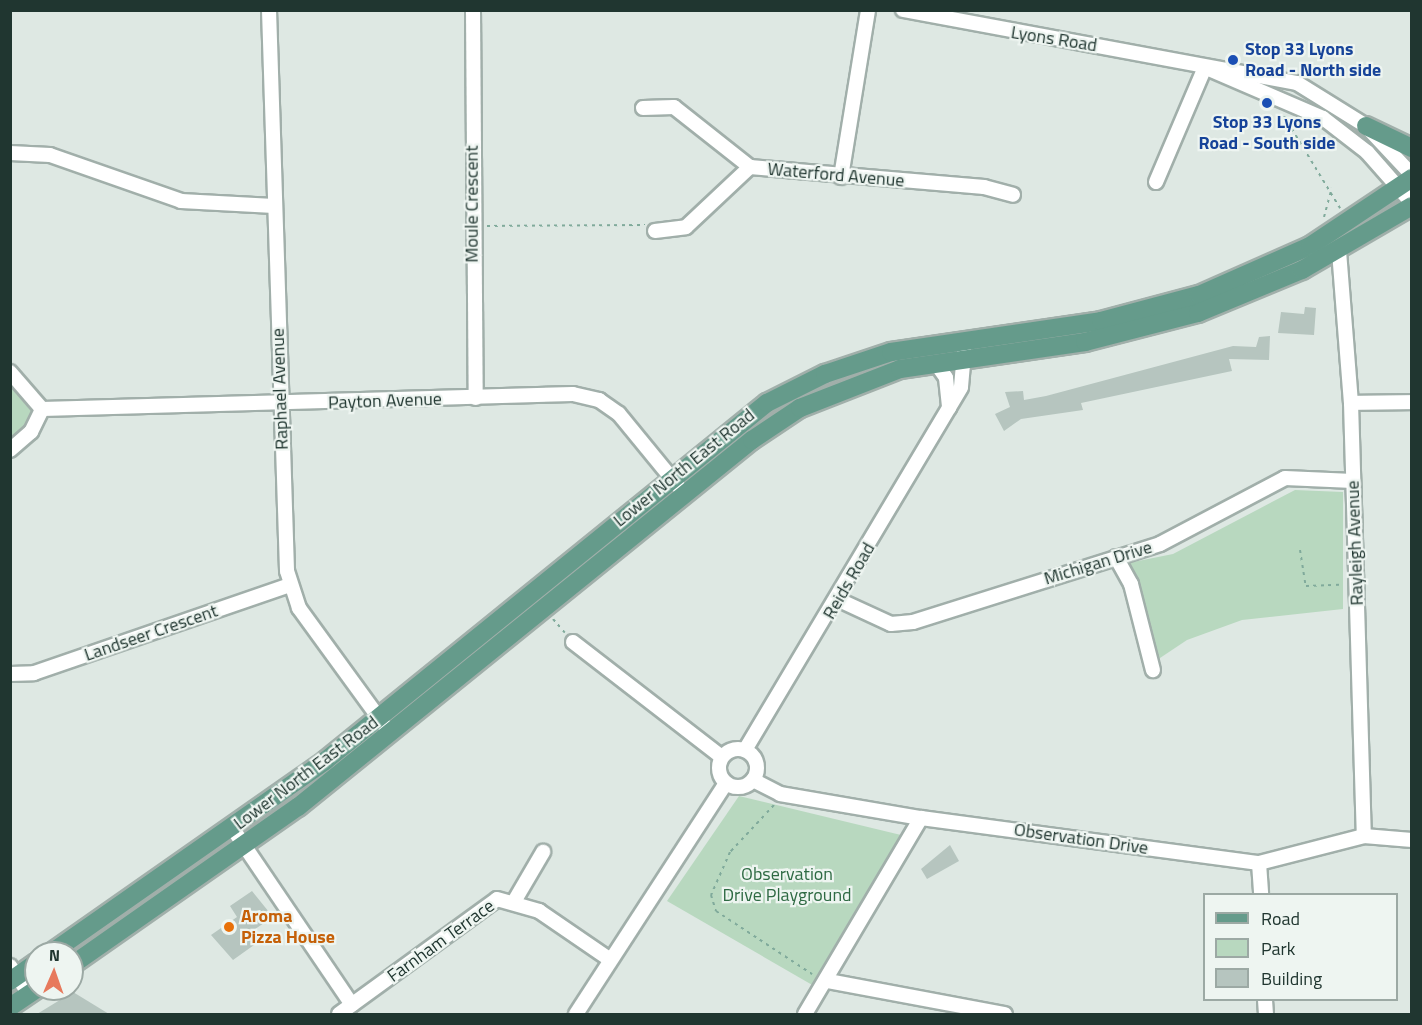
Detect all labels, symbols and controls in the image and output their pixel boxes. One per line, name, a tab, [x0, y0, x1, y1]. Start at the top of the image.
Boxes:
street label: Lyons Road	[1009, 22, 1099, 56]
place label: Stop 33 Lyons Road - North side	[1245, 39, 1381, 82]
marker: Stop 33 Lyons Road - North side	[1226, 53, 1240, 67]
marker: Stop 33 Lyons Road - South side	[1260, 96, 1274, 110]
place label: Stop 33 Lyons Road - South side	[1199, 112, 1335, 154]
street label: Moule Crescent	[461, 145, 483, 263]
street label: Waterford Avenue	[767, 158, 905, 192]
street label: Raphael Avenue	[267, 328, 293, 450]
street label: Payton Avenue	[328, 388, 442, 414]
street label: Lower North East Road	[609, 404, 759, 532]
street label: Rayleigh Avenue	[1342, 480, 1368, 606]
street label: Michigan Drive	[1041, 536, 1155, 590]
street label: Reids Road	[818, 539, 880, 623]
street label: Landseer Crescent	[82, 600, 220, 666]
street label: Lower North East Road	[230, 712, 382, 834]
street label: Observation Drive	[1012, 819, 1150, 859]
park label: Observation Drive Playground	[722, 864, 852, 906]
legend	[1203, 893, 1398, 1001]
street label: Farnham Terrace	[383, 895, 499, 987]
text: Road	[1261, 905, 1300, 932]
place label: Aroma Pizza House	[241, 906, 335, 948]
marker: Aroma Pizza House	[222, 920, 236, 934]
text: Park	[1261, 935, 1295, 962]
north arrow	[24, 941, 84, 1001]
text: N	[49, 943, 61, 967]
text: Building	[1261, 965, 1322, 992]

